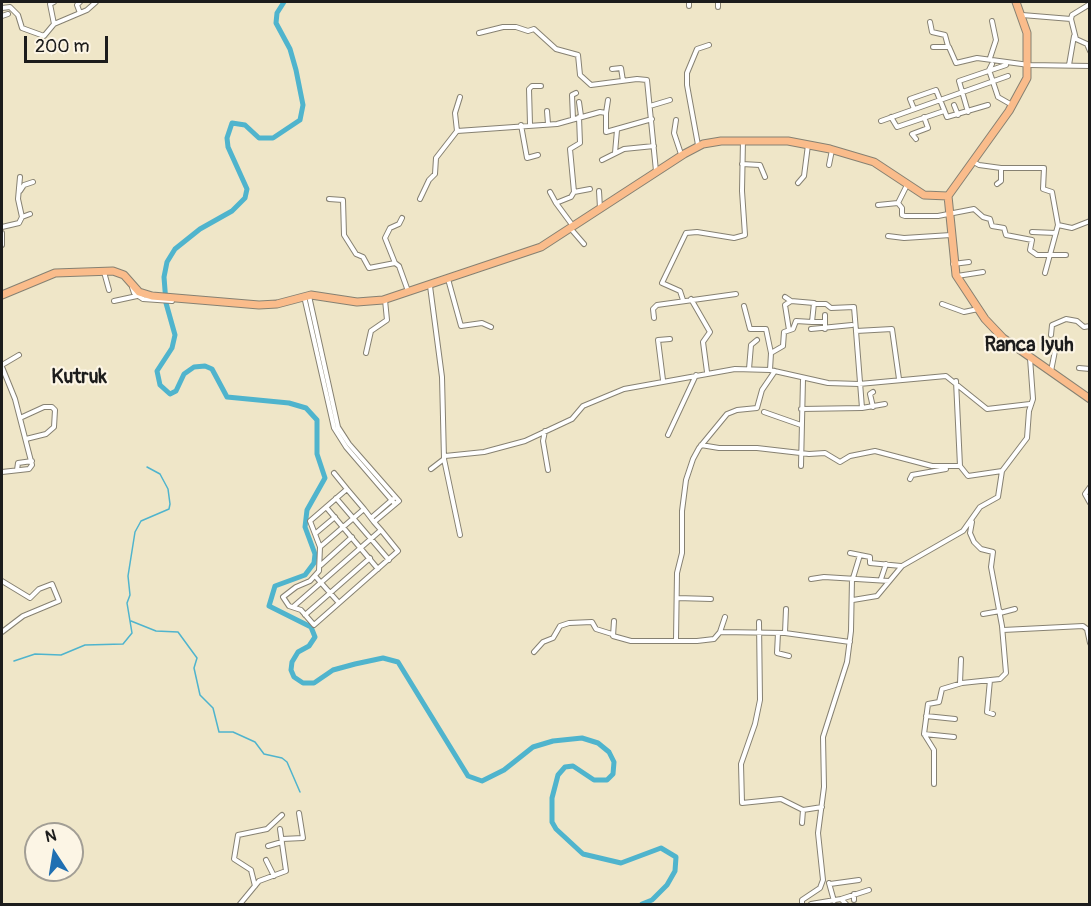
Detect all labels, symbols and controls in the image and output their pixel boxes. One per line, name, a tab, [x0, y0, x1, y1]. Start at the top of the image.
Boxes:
scale bar	[27, 24, 111, 62]
text: 200 m	[35, 35, 90, 58]
district label: Ranca Iyuh	[984, 334, 1074, 358]
district label: Kutruk	[51, 366, 107, 390]
north arrow	[24, 822, 84, 882]
text: N	[43, 825, 58, 847]

